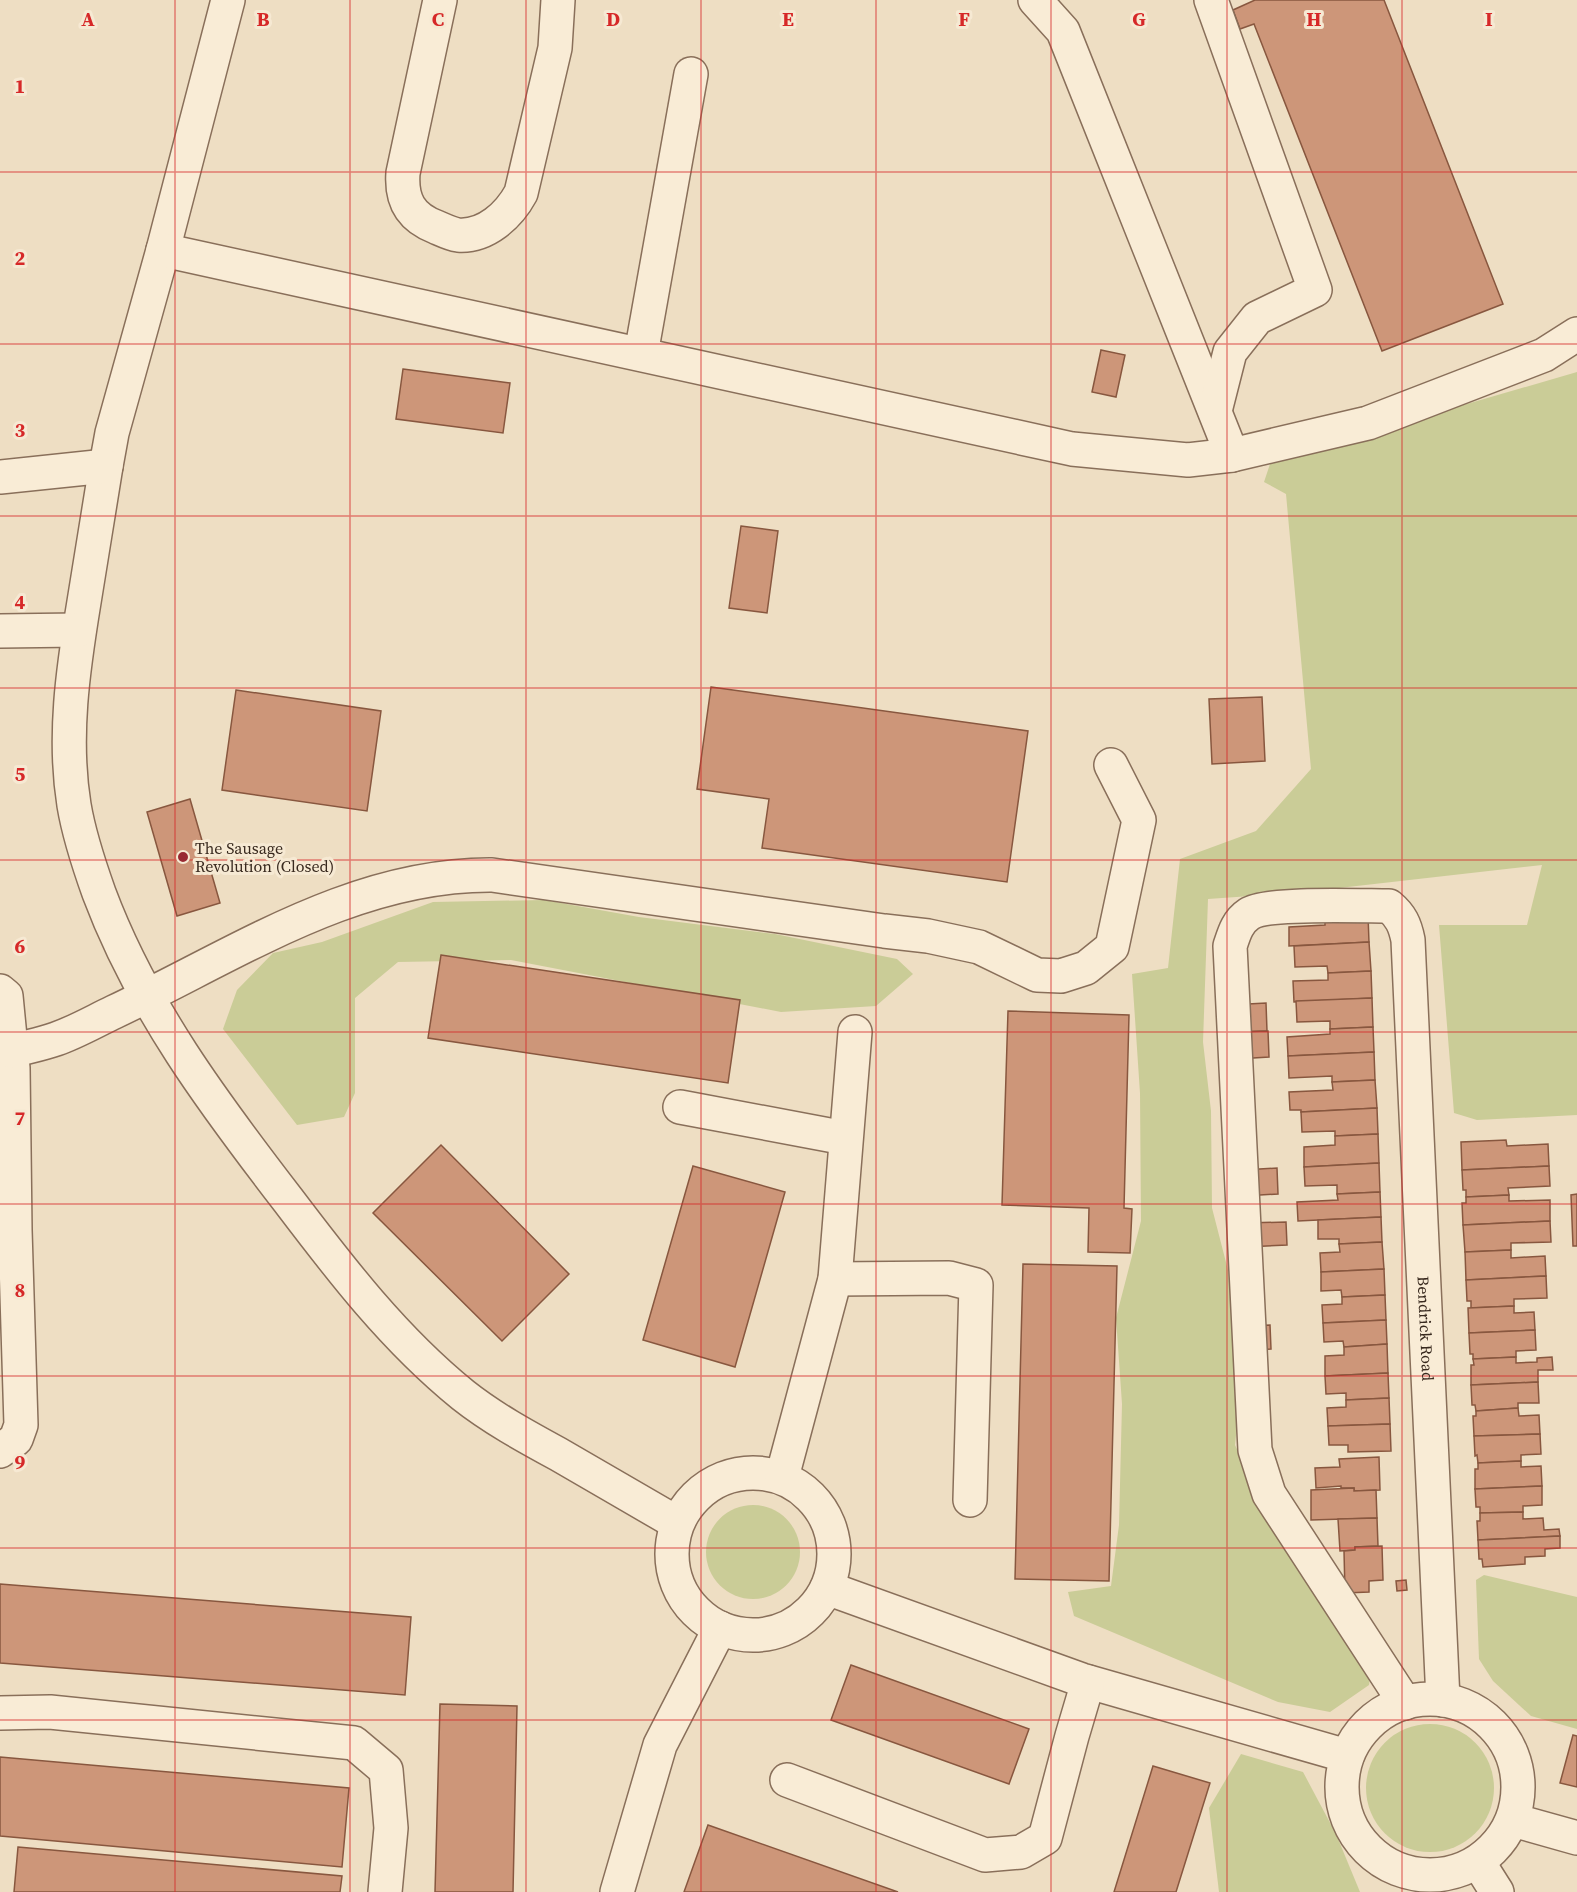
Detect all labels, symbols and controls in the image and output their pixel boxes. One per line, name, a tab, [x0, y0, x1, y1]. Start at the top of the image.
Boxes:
text: A	[81, 5, 95, 33]
text: B	[256, 5, 270, 33]
text: C	[432, 5, 444, 33]
text: D	[606, 5, 620, 33]
text: E	[782, 5, 794, 33]
text: F	[958, 5, 970, 33]
text: G	[1132, 5, 1146, 33]
text: H	[1306, 5, 1322, 33]
text: I	[1485, 5, 1493, 33]
text: 1	[15, 72, 25, 100]
text: 2	[15, 244, 26, 272]
text: 3	[15, 416, 26, 444]
text: 4	[15, 588, 26, 616]
text: 5	[15, 760, 26, 788]
place label: The Sausage Revolution (Closed)	[195, 837, 334, 877]
marker: The Sausage Revolution (Closed)	[176, 850, 190, 864]
text: 6	[15, 932, 26, 960]
text: 7	[15, 1104, 26, 1132]
text: 8	[15, 1276, 25, 1304]
street label: Bendrick Road	[1412, 1276, 1439, 1382]
text: 9	[15, 1448, 26, 1476]

